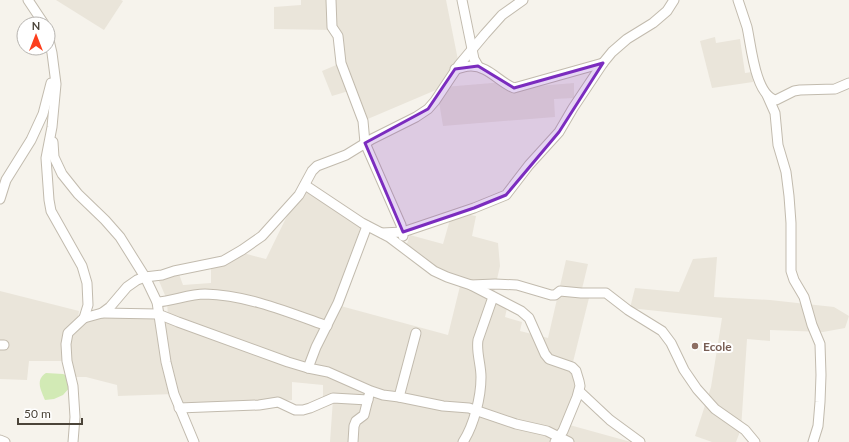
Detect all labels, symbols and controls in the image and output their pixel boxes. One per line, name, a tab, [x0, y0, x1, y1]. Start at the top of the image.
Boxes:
north arrow	[16, 16, 56, 56]
text: N	[32, 19, 40, 32]
place label: Ecole	[703, 339, 732, 354]
marker: Ecole	[690, 341, 700, 351]
scale bar	[18, 400, 82, 426]
text: 50 m	[24, 406, 51, 421]

